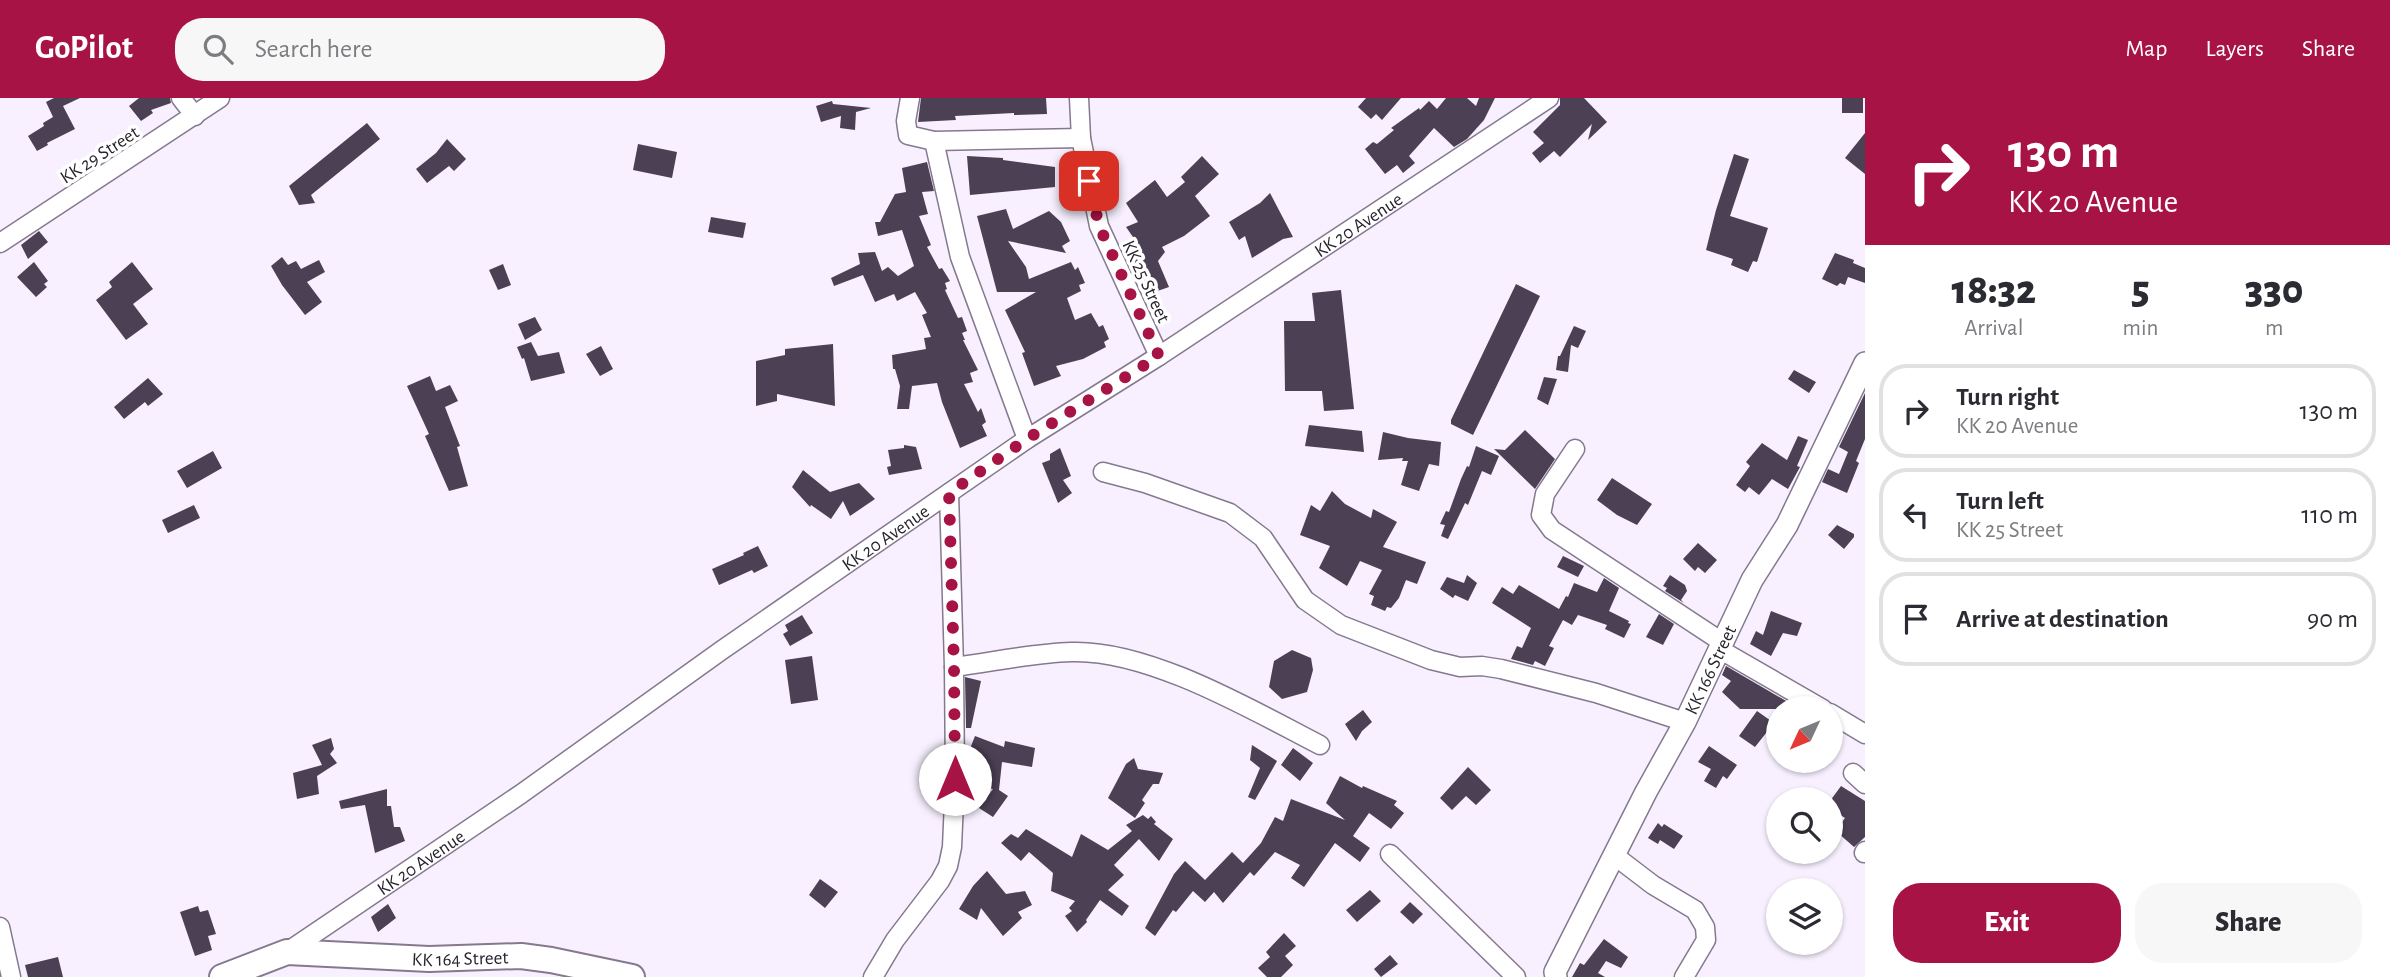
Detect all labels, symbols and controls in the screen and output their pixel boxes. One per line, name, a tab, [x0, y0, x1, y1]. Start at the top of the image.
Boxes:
search box	[175, 18, 665, 81]
icon: search	[199, 30, 237, 68]
text: GoPilot	[35, 32, 133, 65]
text: Search here	[255, 36, 372, 62]
text: Map	[2125, 37, 2167, 61]
text: Layers	[2205, 37, 2264, 61]
text: Share	[2302, 37, 2355, 61]
street label: KK 29 Street	[57, 123, 142, 188]
icon: right	[1893, 126, 1984, 217]
text: 130 m	[2008, 128, 2119, 177]
pin	[1059, 151, 1119, 211]
icon: arrive	[1070, 162, 1108, 200]
text: KK 20 Avenue	[2008, 186, 2178, 218]
street label: KK 20 Avenue	[1311, 190, 1406, 261]
street label: KK 25 Street	[1118, 238, 1173, 326]
text: 18:32	[1951, 269, 2036, 311]
text: 5	[2131, 269, 2150, 311]
text: 330	[2245, 269, 2304, 311]
text: Arrival	[1964, 317, 2023, 340]
text: min	[2123, 317, 2158, 340]
text: m	[2265, 317, 2283, 340]
text: Turn right	[1956, 384, 2059, 410]
icon: right	[1897, 392, 1935, 430]
text: 130 m	[2300, 398, 2358, 424]
text: KK 20 Avenue	[1956, 415, 2078, 438]
text: Turn left	[1956, 488, 2044, 514]
icon: left	[1897, 496, 1935, 534]
street label: KK 20 Avenue	[839, 502, 933, 575]
text: 110 m	[2301, 502, 2358, 528]
text: KK 25 Street	[1956, 519, 2063, 542]
icon: arrive	[1897, 600, 1935, 638]
text: Arrive at destination	[1956, 606, 2169, 632]
text: 90 m	[2307, 606, 2358, 632]
street label: KK 166 Street	[1682, 623, 1740, 718]
north arrow	[1766, 696, 1843, 774]
map controls	[1766, 696, 1843, 955]
position arrow	[918, 742, 992, 816]
button: search	[1766, 787, 1843, 864]
street label: KK 20 Avenue	[374, 827, 469, 899]
button: layers	[1766, 878, 1843, 955]
button: Exit	[1893, 883, 2121, 963]
button: Share	[2135, 883, 2362, 963]
street label: KK 164 Street	[411, 948, 509, 970]

